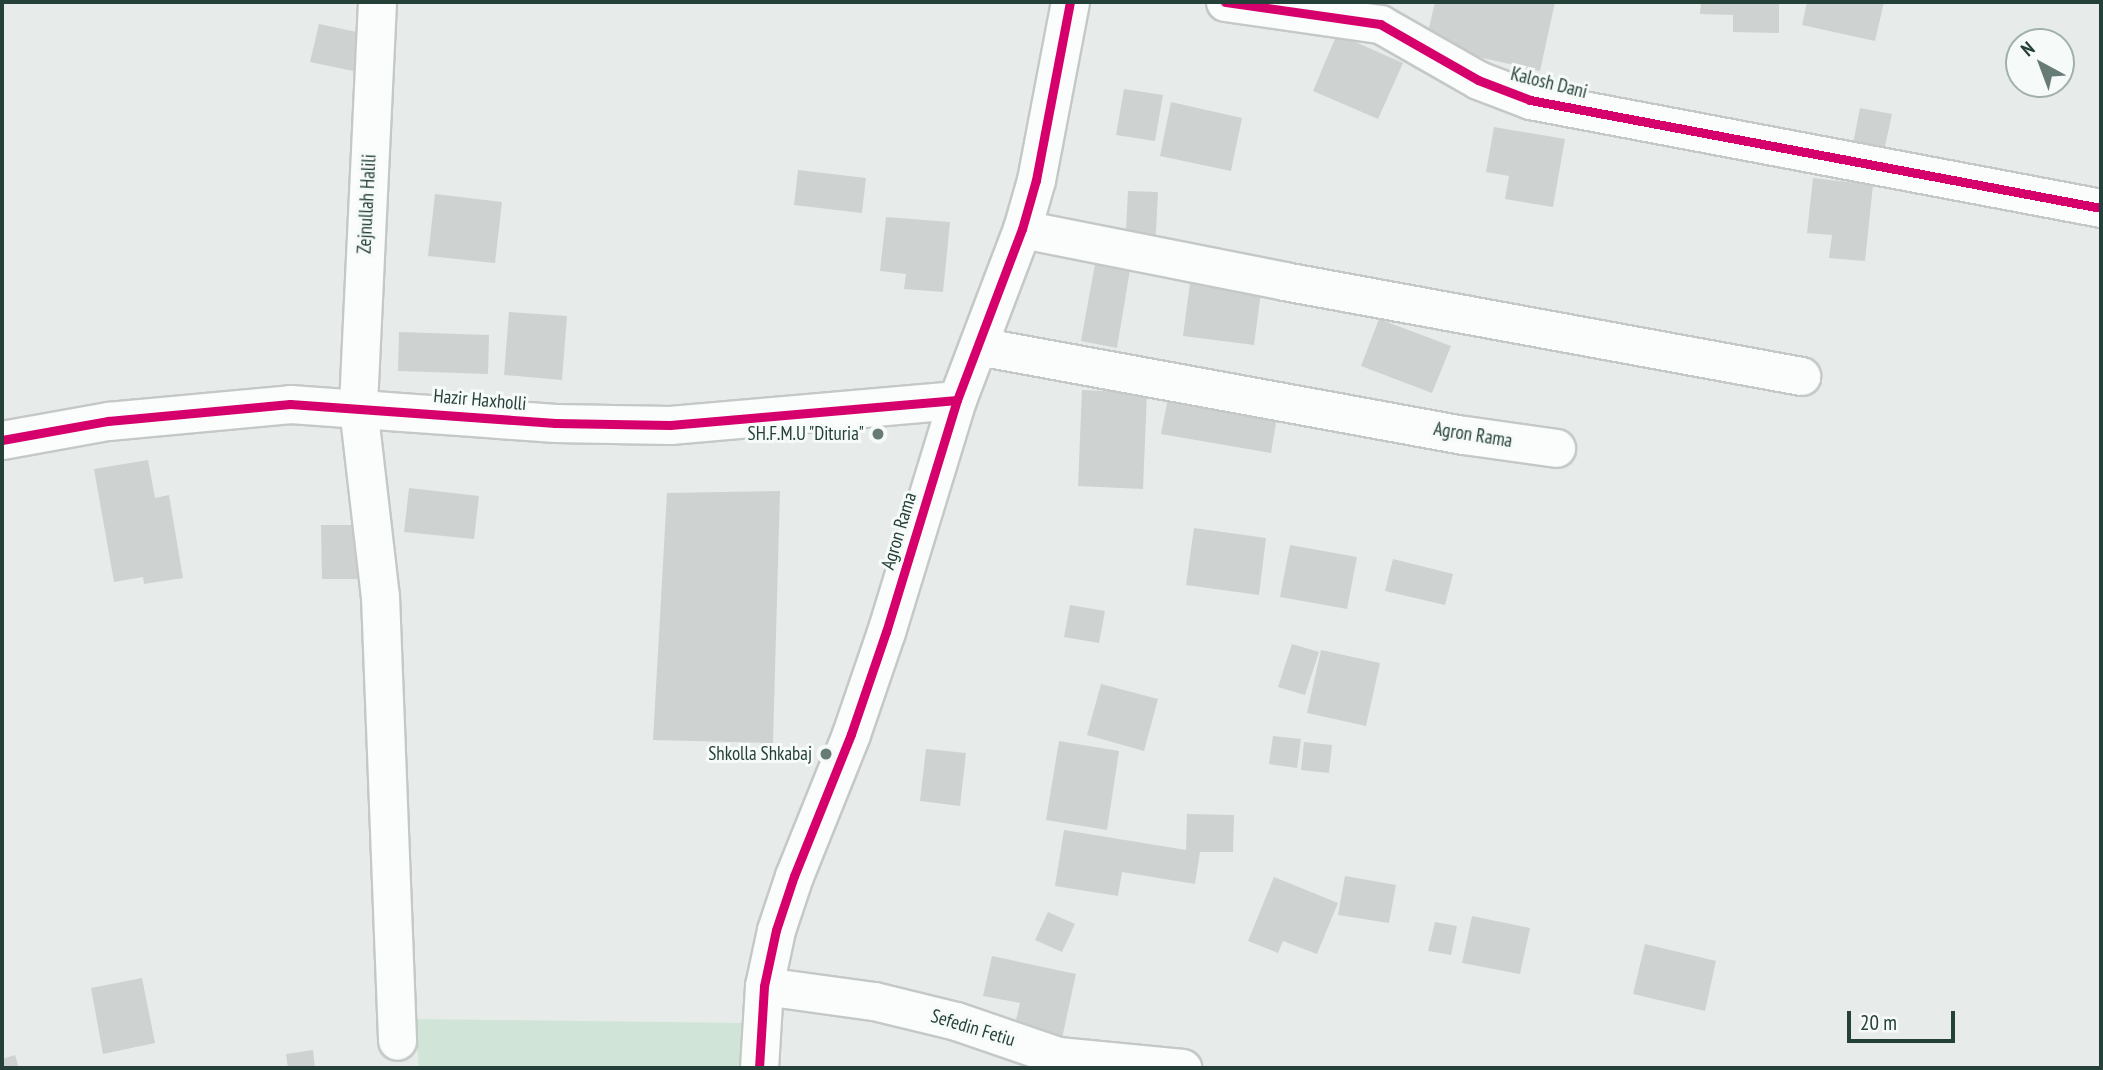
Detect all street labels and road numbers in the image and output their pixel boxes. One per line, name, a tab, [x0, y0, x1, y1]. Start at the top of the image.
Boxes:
street label: Kalosh Dani	[1508, 62, 1590, 104]
street label: Zejnullah Halili	[353, 154, 381, 254]
street label: Hazir Haxholli	[433, 385, 527, 415]
street label: Agron Rama	[1432, 418, 1514, 452]
street label: Agron Rama	[876, 490, 922, 572]
street label: Sefedin Fetiu	[928, 1004, 1018, 1052]

